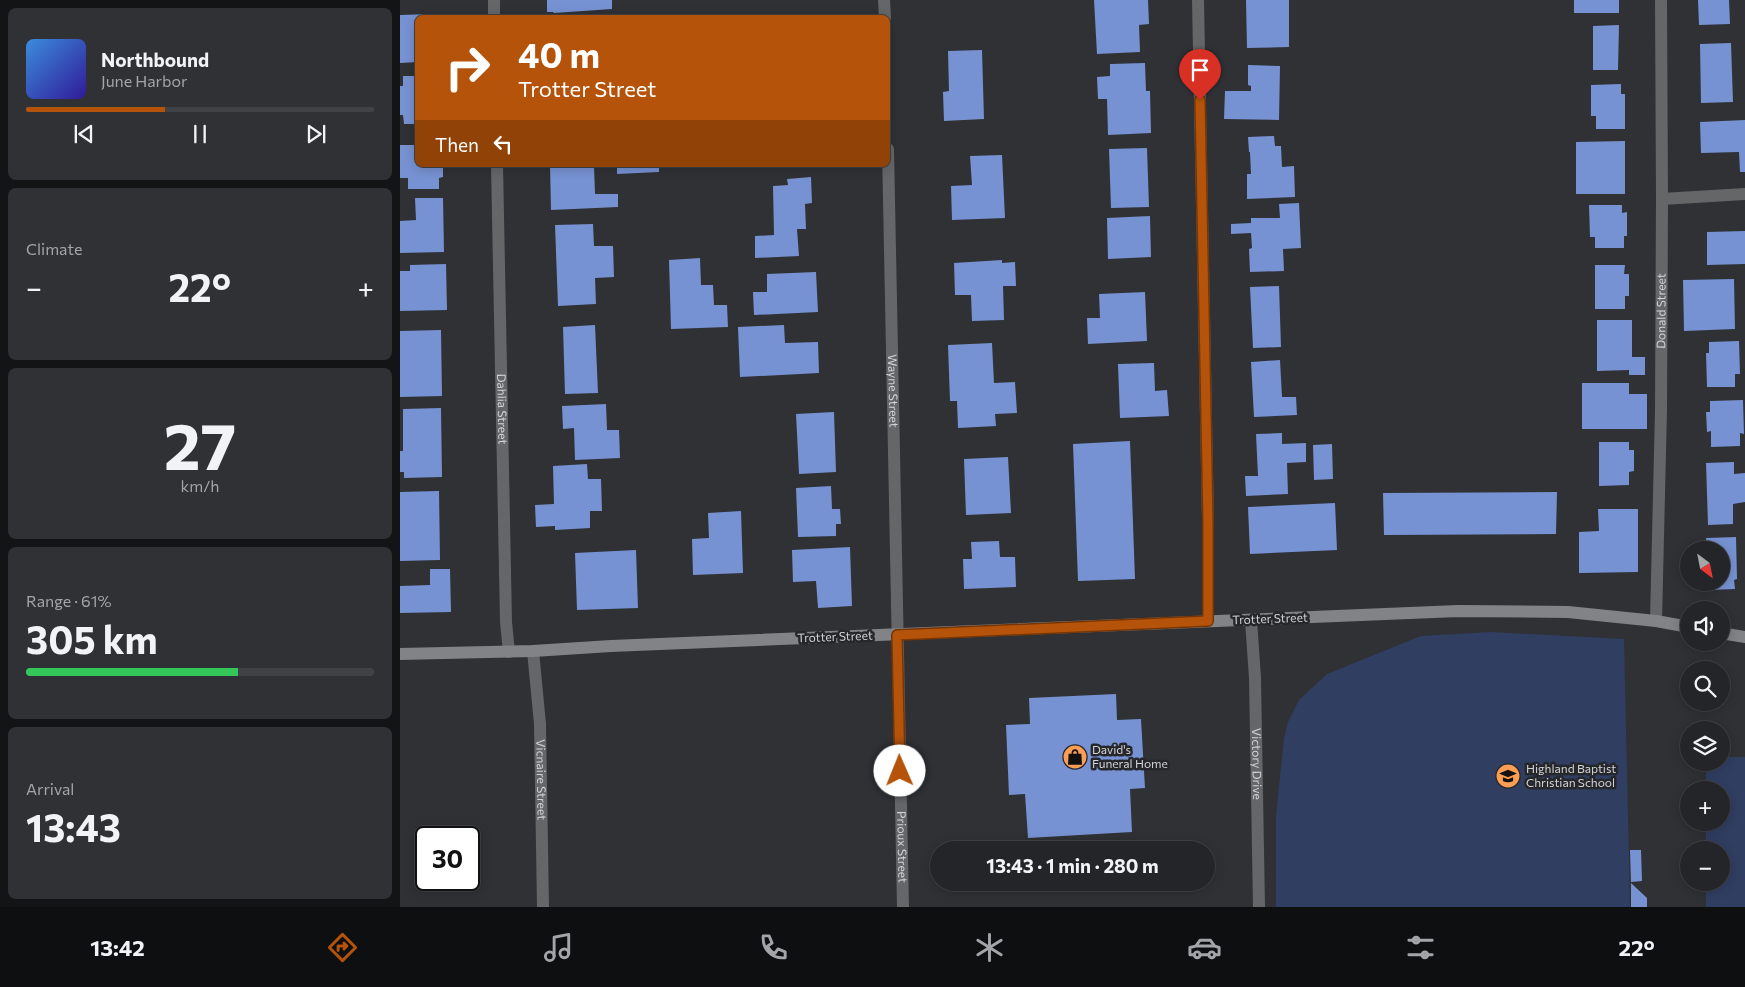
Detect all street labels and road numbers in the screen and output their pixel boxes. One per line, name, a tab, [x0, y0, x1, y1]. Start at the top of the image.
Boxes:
street label: Donald Street	[1653, 273, 1668, 349]
street label: Wayne Street	[886, 354, 902, 428]
street label: Dahlia Street	[495, 373, 511, 445]
street label: Trotter Street	[1232, 610, 1308, 626]
street label: Trotter Street	[797, 628, 873, 644]
street label: Victory Drive	[1250, 728, 1265, 800]
street label: Vicnaire Street	[534, 739, 550, 820]
street label: Prioux Street	[895, 811, 911, 883]

